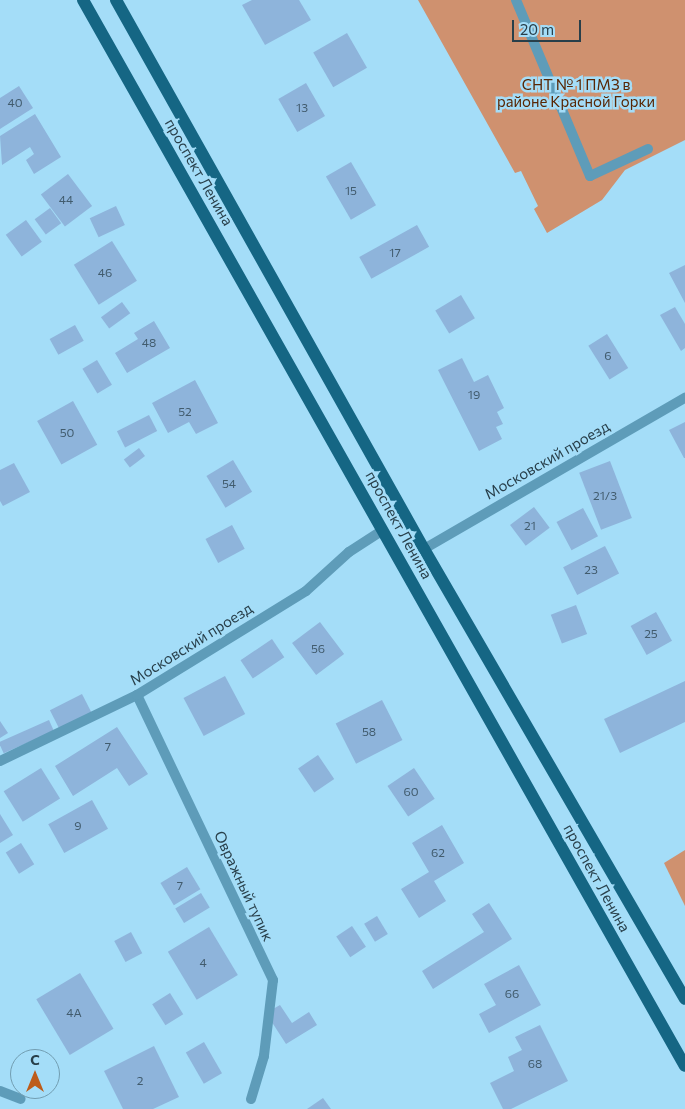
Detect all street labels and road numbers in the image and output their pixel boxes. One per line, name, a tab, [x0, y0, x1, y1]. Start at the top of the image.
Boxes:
street label: проспект Ленина	[161, 115, 237, 229]
street label: Московский проезд	[481, 417, 613, 503]
street label: проспект Ленина	[362, 468, 436, 582]
street label: Московский проезд	[126, 599, 256, 689]
street label: проспект Ленина	[560, 821, 634, 935]
street label: Овражный тупик	[211, 828, 277, 944]

